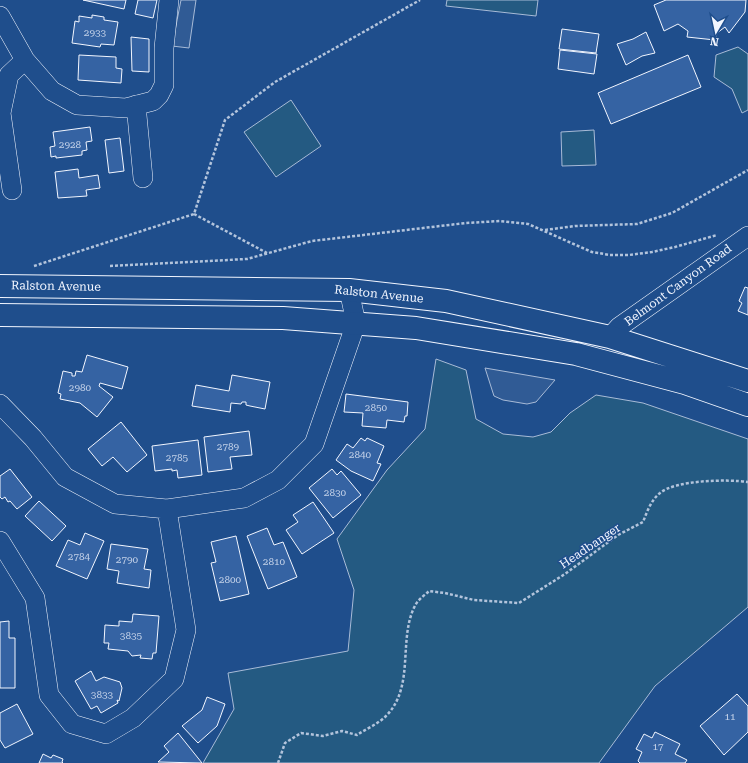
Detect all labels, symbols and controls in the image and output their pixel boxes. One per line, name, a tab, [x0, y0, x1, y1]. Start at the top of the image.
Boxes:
north arrow	[696, 12, 736, 52]
house number: 2933	[84, 27, 107, 38]
text: N	[709, 34, 720, 48]
house number: 2928	[59, 139, 82, 150]
street label: Belmont Canyon Road	[622, 241, 735, 329]
street label: Ralston Avenue	[11, 278, 101, 294]
street label: Ralston Avenue	[334, 282, 425, 306]
house number: 2980	[69, 382, 92, 393]
house number: 2850	[365, 402, 388, 413]
house number: 2789	[217, 441, 240, 452]
house number: 2840	[349, 449, 372, 460]
house number: 2785	[166, 452, 189, 463]
house number: 2830	[324, 487, 347, 498]
street label: Headbanger	[557, 520, 623, 571]
house number: 2784	[68, 551, 91, 562]
house number: 2790	[116, 554, 139, 565]
house number: 2810	[263, 556, 286, 567]
house number: 2800	[219, 574, 242, 585]
house number: 3835	[120, 630, 143, 641]
house number: 3833	[91, 689, 114, 700]
house number: 11	[724, 711, 736, 722]
house number: 17	[652, 741, 664, 752]

